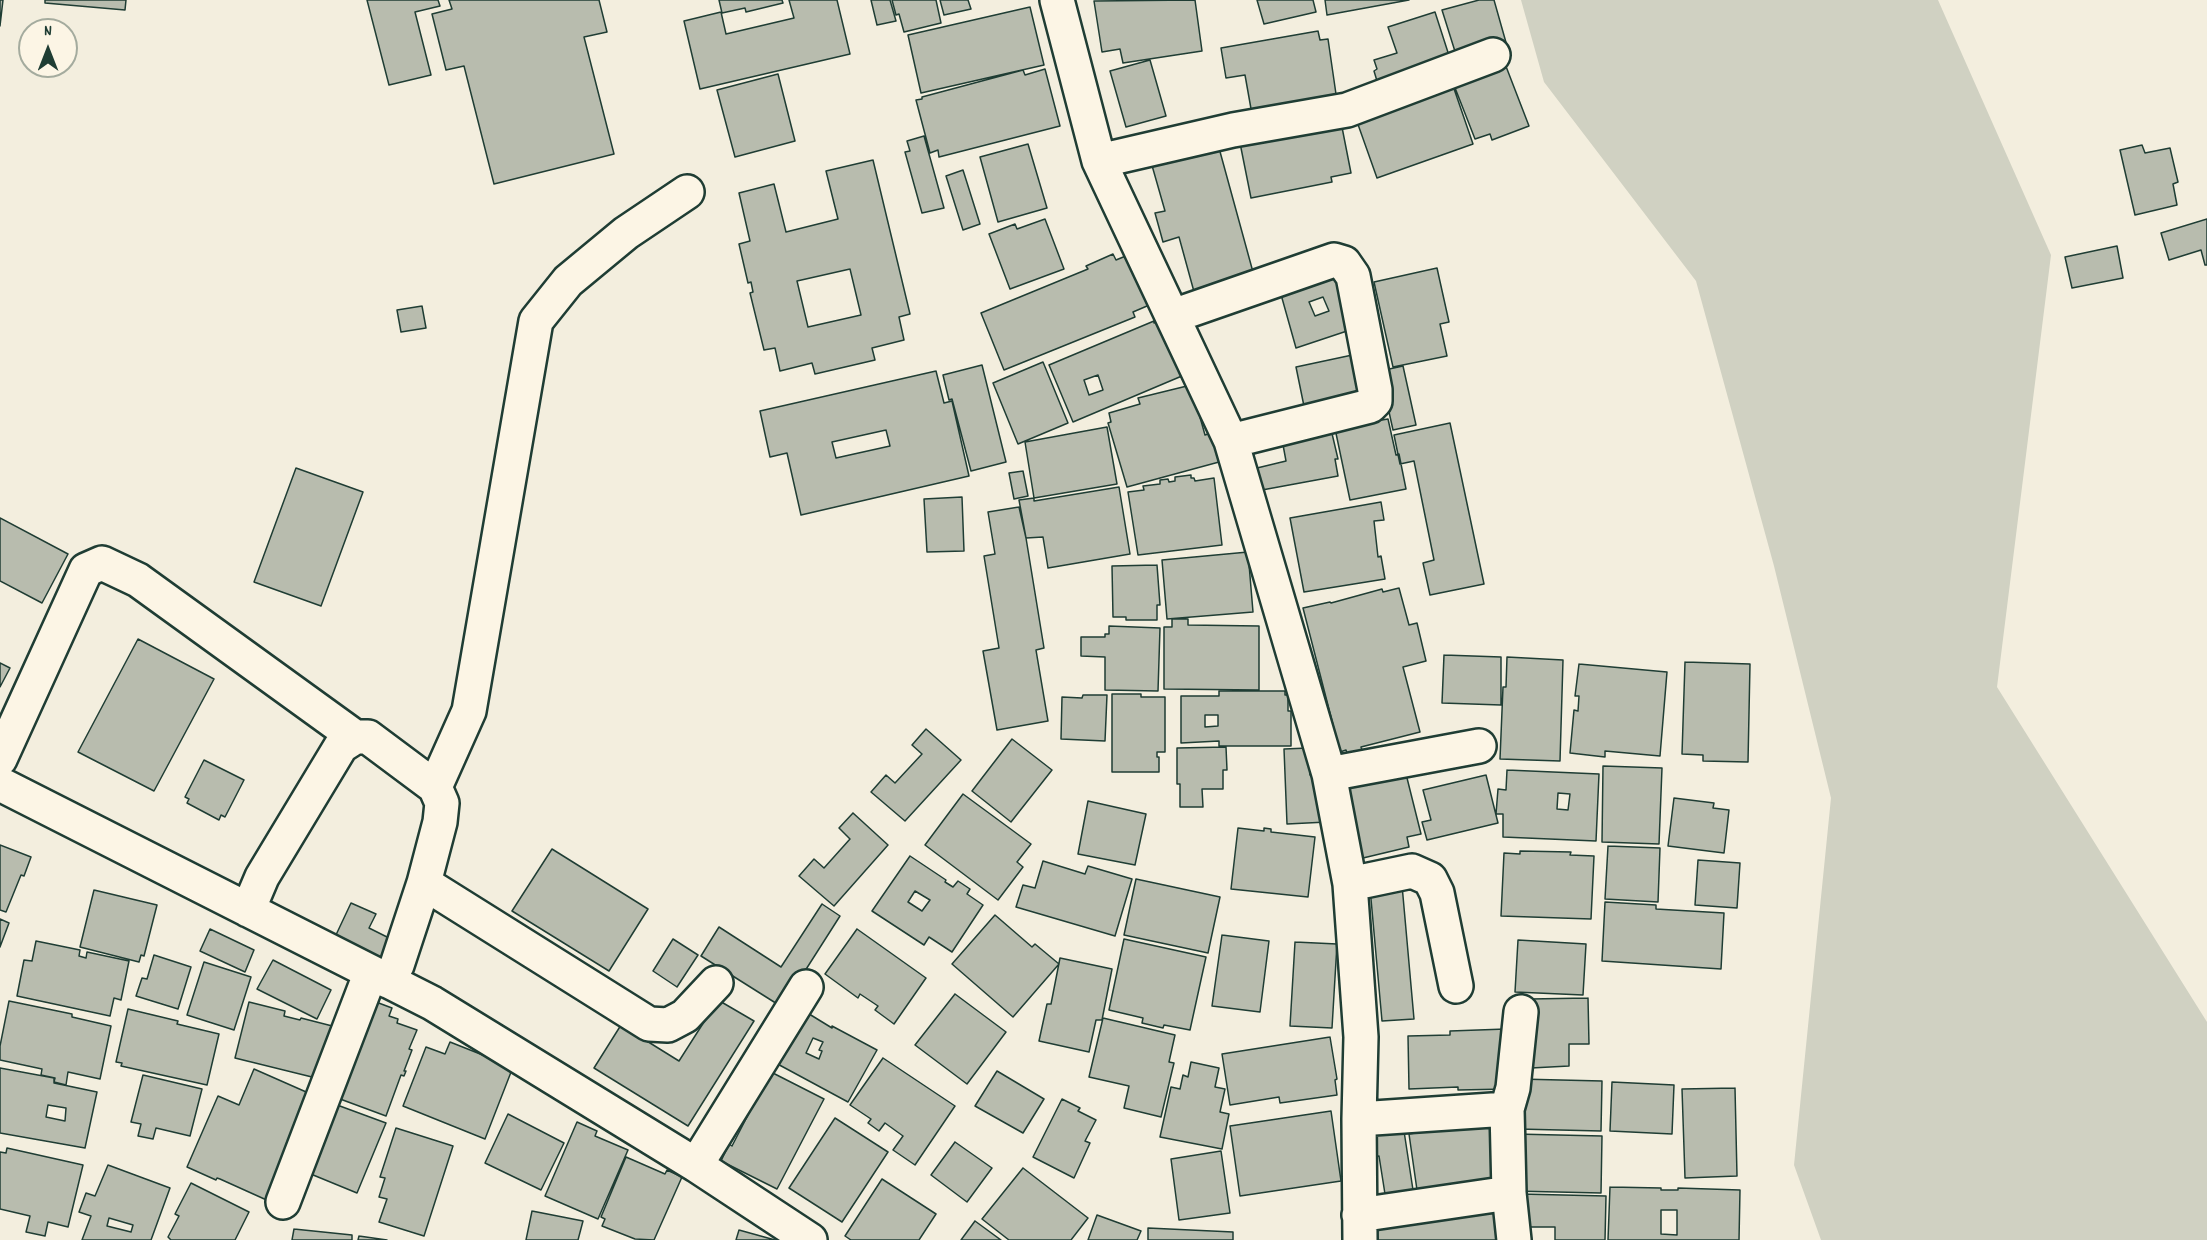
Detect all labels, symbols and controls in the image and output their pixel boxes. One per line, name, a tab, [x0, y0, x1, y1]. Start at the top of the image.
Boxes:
north arrow	[18, 18, 78, 78]
text: N	[44, 20, 52, 43]

